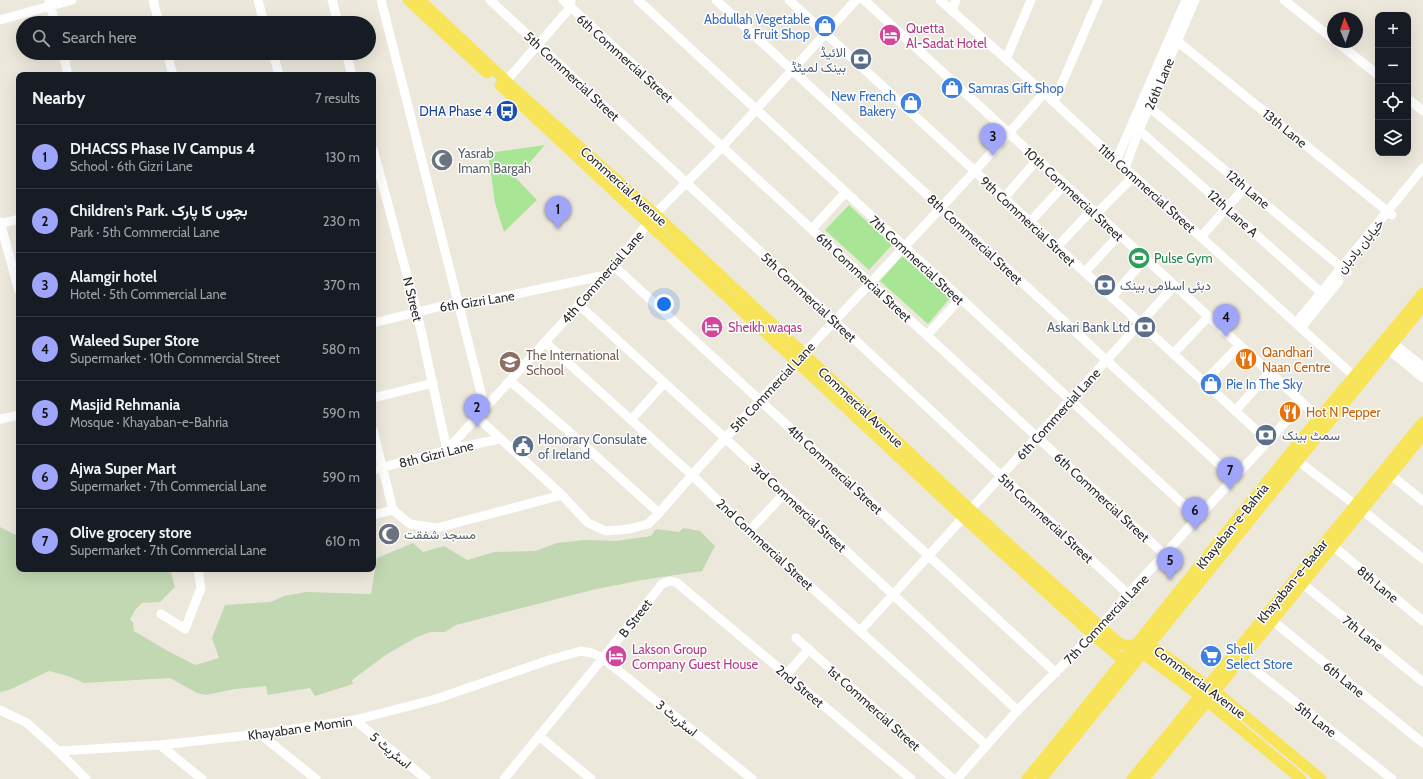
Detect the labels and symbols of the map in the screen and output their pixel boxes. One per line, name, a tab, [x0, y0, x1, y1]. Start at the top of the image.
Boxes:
street label: 6th Commercial Street	[573, 10, 677, 106]
place label: Abdullah Vegetable & Fruit Shop	[704, 11, 810, 42]
north arrow	[1327, 12, 1363, 48]
shop icon: Abdullah Vegetable & Fruit Shop	[812, 13, 838, 39]
place label: Quetta Al-Sadat Hotel	[906, 20, 987, 51]
hotel icon: Quetta Al-Sadat Hotel	[877, 22, 903, 48]
street label: 5th Commercial Street	[521, 28, 623, 125]
place label: الائیڈ بینک لمیٹڈ	[791, 44, 846, 75]
bank icon: الائیڈ بینک لمیٹڈ	[848, 46, 874, 72]
street label: 26th Lane	[1141, 55, 1177, 113]
shop icon: Samras Gift Shop	[939, 75, 965, 101]
place label: Samras Gift Shop	[968, 80, 1064, 96]
place label: New French Bakery	[831, 88, 896, 119]
shop icon: New French Bakery	[898, 90, 924, 116]
bus stop icon: DHA Phase 4	[494, 98, 520, 124]
place label: DHA Phase 4	[419, 103, 492, 119]
street label: 13th Lane	[1260, 105, 1311, 151]
pin: 3	[980, 123, 1006, 156]
street label: 11th Commercial Street	[1095, 140, 1199, 236]
street label: Commercial Avenue	[578, 143, 671, 229]
street label: 10th Commercial Street	[1021, 144, 1128, 245]
place label: Yasrab Imam Bargah	[457, 145, 531, 176]
mosque icon: Yasrab Imam Bargah	[429, 147, 455, 173]
street label: 12th Lane	[1223, 166, 1273, 212]
street label: 9th Commercial Street	[977, 173, 1079, 270]
street label: 12th Lane A	[1204, 186, 1262, 240]
street label: 8th Commercial Street	[924, 191, 1027, 288]
pin: 1	[545, 196, 571, 229]
street label: 7th Commercial Street	[866, 212, 968, 308]
street label: خیابان بادبان	[1333, 215, 1388, 277]
street label: 4th Commercial Lane	[557, 227, 647, 327]
street label: 6th Commercial Street	[813, 229, 915, 326]
sports icon: Pulse Gym	[1126, 245, 1152, 271]
street label: 5th Commercial Street	[758, 249, 860, 346]
place label: Pulse Gym	[1154, 250, 1213, 266]
bank icon: دبئی اسلامی بینک	[1092, 272, 1118, 298]
street label: N Street	[400, 275, 426, 324]
place label: دبئی اسلامی بینک	[1120, 277, 1211, 294]
street label: 6th Gizri Lane	[438, 287, 516, 315]
your location	[654, 294, 674, 314]
pin: 4	[1213, 304, 1239, 337]
hotel icon: Sheikh waqas	[699, 314, 725, 340]
bank icon: Askari Bank Ltd	[1132, 314, 1158, 340]
place label: Sheikh waqas	[728, 319, 803, 335]
place label: Askari Bank Ltd	[1047, 319, 1130, 335]
street label: 5th Commercial Lane	[726, 338, 818, 435]
place label: Qandhari Naan Centre	[1262, 344, 1331, 375]
restaurant icon: Qandhari Naan Centre	[1233, 346, 1259, 372]
place label: The International School	[526, 347, 619, 378]
school or university icon: The International School	[497, 349, 523, 375]
street label: Commercial Avenue	[815, 363, 907, 451]
street label: 6th Commercial Lane	[1013, 365, 1104, 463]
shop icon: Pie In The Sky	[1198, 371, 1224, 397]
place label: Pie In The Sky	[1226, 376, 1303, 392]
pin: 2	[464, 394, 490, 427]
restaurant icon: Hot N Pepper	[1277, 399, 1303, 425]
place label: Hot N Pepper	[1306, 404, 1381, 420]
street label: 4th Commercial Street	[784, 421, 886, 518]
bank icon: سمٹ بینک	[1253, 422, 1279, 448]
place label: سمٹ بینک	[1282, 427, 1340, 443]
place label: Honorary Consulate of Ireland	[538, 431, 647, 462]
public building icon: Honorary Consulate of Ireland	[510, 433, 536, 459]
street label: 8th Gizri Lane	[397, 437, 475, 471]
street label: 6th Commercial Street	[1051, 449, 1153, 546]
pin: 7	[1217, 457, 1243, 490]
street label: 3rd Commercial Street	[748, 459, 850, 555]
street label: 5th Commercial Street	[995, 470, 1097, 567]
street label: Khayaban-e-Bahria	[1193, 479, 1272, 572]
street label: 2nd Commercial Street	[713, 495, 817, 594]
pin: 6	[1182, 497, 1208, 530]
mosque icon: مسجد شفقت	[376, 521, 402, 547]
place label: مسجد شفقت	[404, 526, 476, 542]
street label: Khayaban-e-Badar	[1253, 535, 1331, 626]
pin: 5	[1157, 547, 1183, 580]
street label: 8th Lane	[1354, 562, 1402, 606]
street label: 7th Commercial Lane	[1060, 571, 1152, 667]
street label: B Street	[615, 595, 655, 640]
street label: 7th Lane	[1339, 612, 1387, 654]
place label: Lakson Group Company Guest House	[632, 641, 759, 672]
place label: Shell Select Store	[1226, 641, 1293, 672]
street label: Commercial Avenue	[1151, 642, 1249, 722]
hotel icon: Lakson Group Company Guest House	[603, 643, 629, 669]
supermarket icon: Shell Select Store	[1198, 643, 1224, 669]
street label: 6th Lane	[1320, 658, 1368, 701]
street label: 2nd Street	[773, 661, 828, 711]
street label: 1st Commercial Street	[824, 662, 924, 754]
street label: اسٹریٹ 3	[652, 696, 701, 740]
street label: 5th Lane	[1292, 698, 1340, 740]
street label: Khayaban e Momin	[247, 713, 353, 743]
street label: اسٹریٹ 5	[367, 728, 415, 773]

